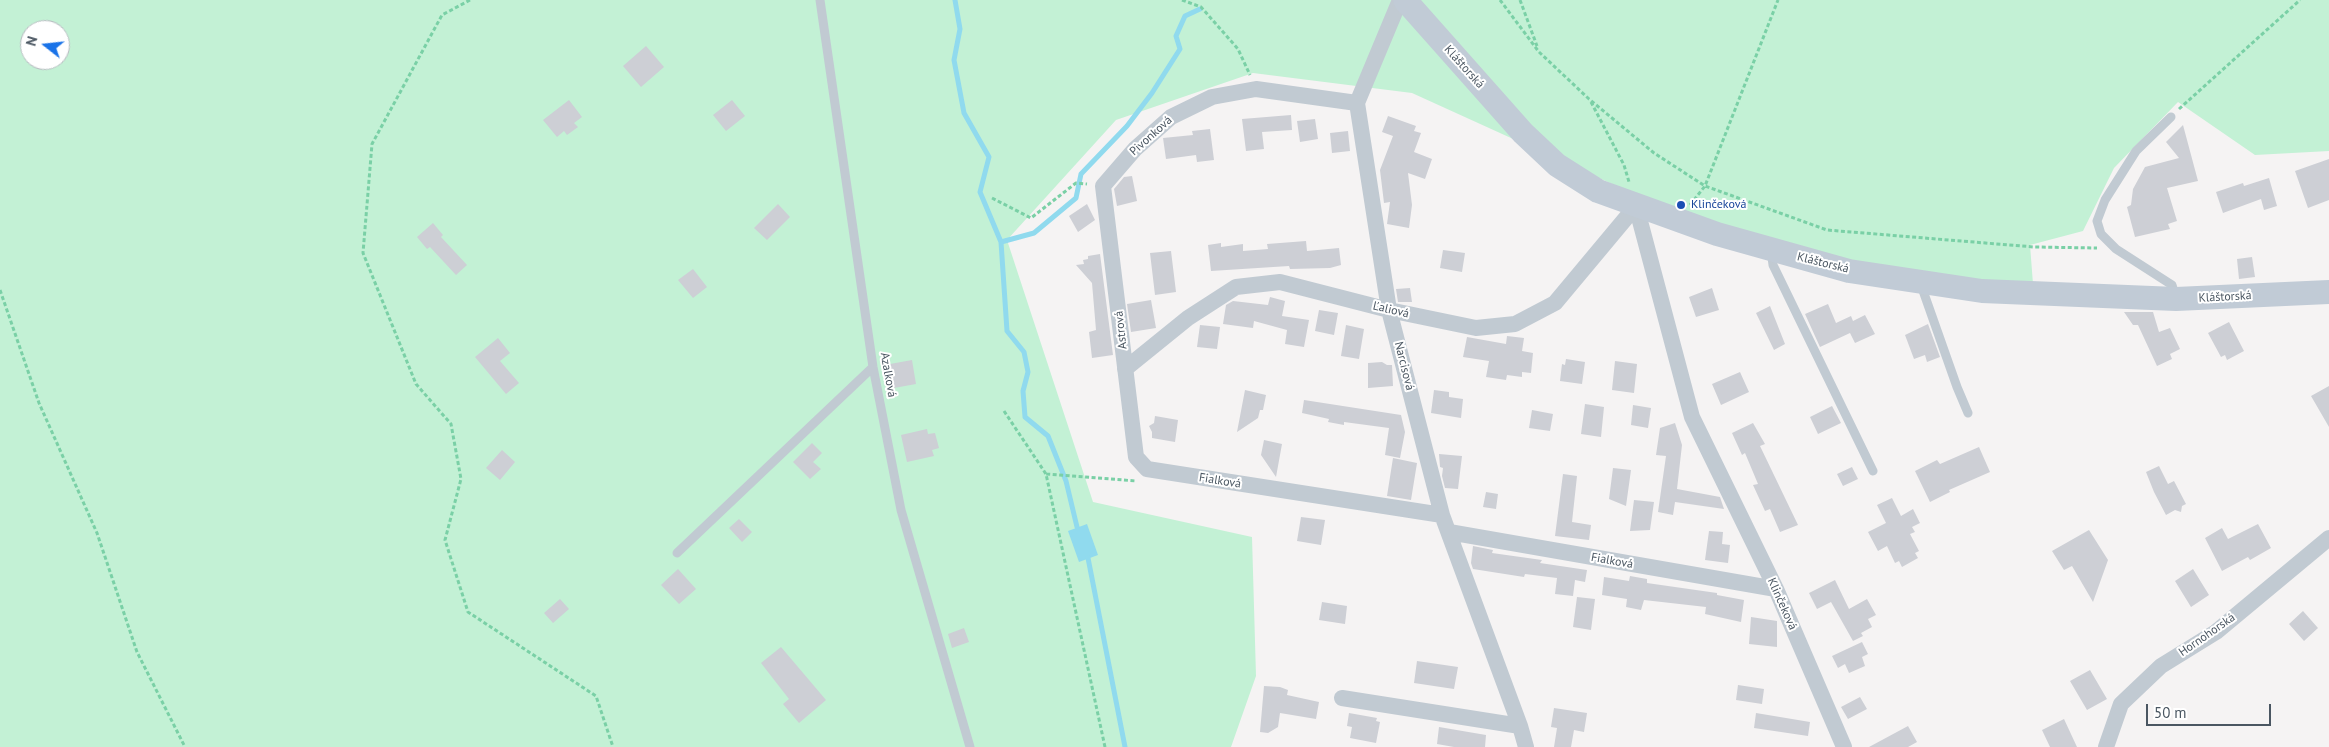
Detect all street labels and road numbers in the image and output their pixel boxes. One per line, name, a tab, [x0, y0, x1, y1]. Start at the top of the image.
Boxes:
street label: Kláštorská	[1441, 42, 1487, 92]
street label: Pivonková	[1127, 113, 1175, 159]
street label: Kláštorská	[1796, 250, 1850, 276]
street label: Kláštorská	[2198, 288, 2252, 306]
street label: Ľaliová	[1372, 299, 1410, 321]
street label: Astrová	[1112, 310, 1130, 350]
street label: Narcisová	[1391, 340, 1417, 392]
street label: Azalková	[877, 351, 899, 399]
street label: Fialková	[1198, 471, 1242, 491]
street label: Fialková	[1590, 550, 1634, 572]
street label: Klinčeková	[1764, 576, 1800, 632]
street label: Hornohorská	[2176, 610, 2238, 660]

